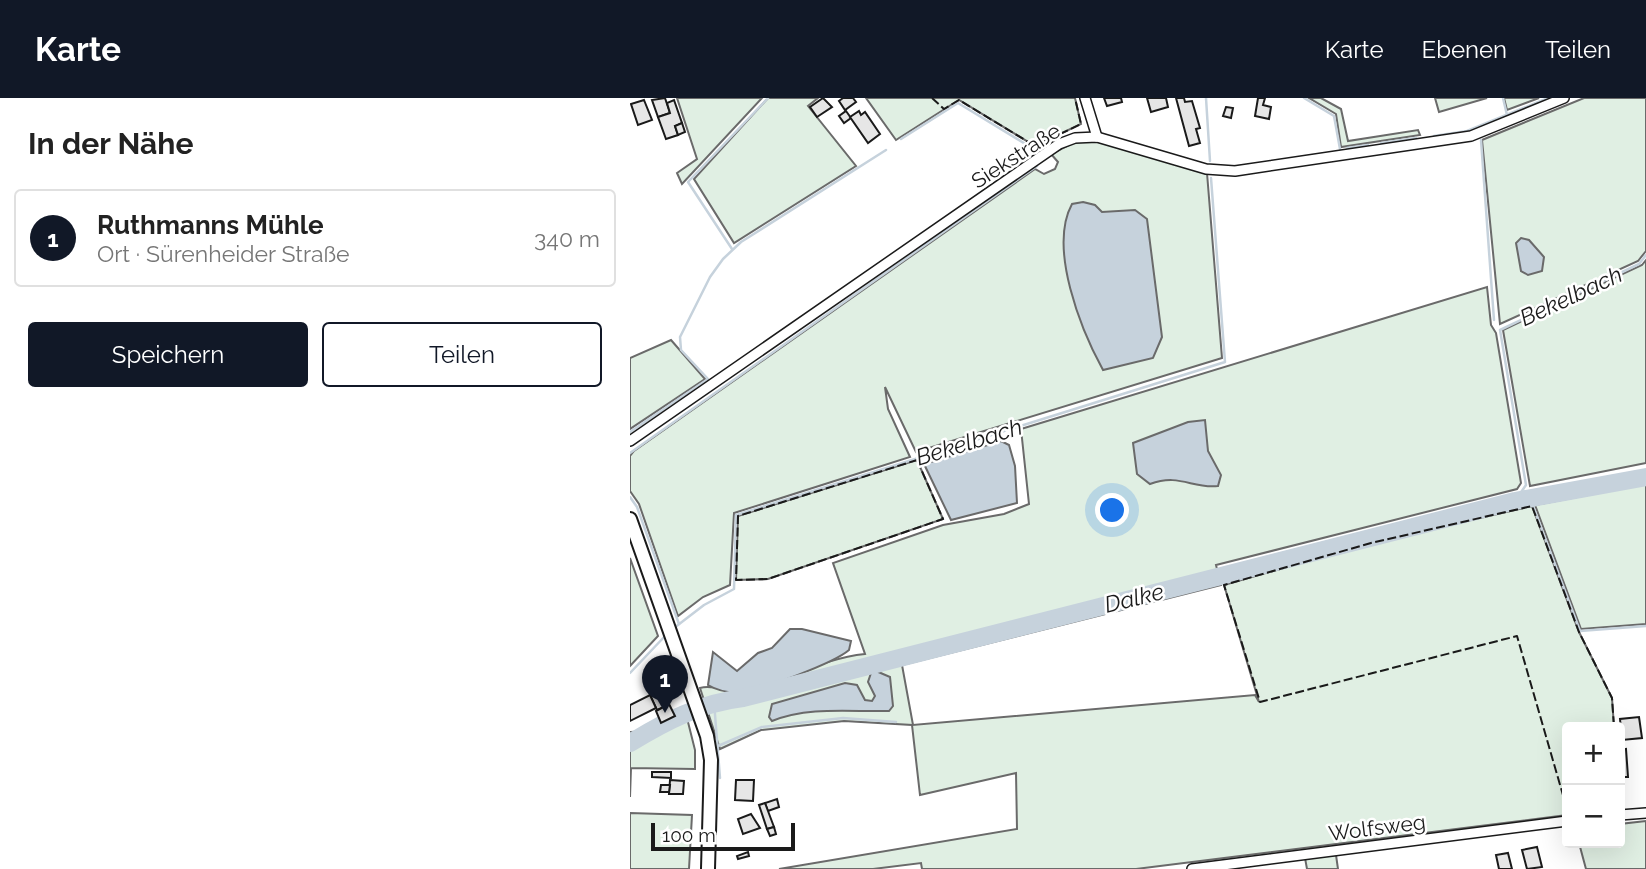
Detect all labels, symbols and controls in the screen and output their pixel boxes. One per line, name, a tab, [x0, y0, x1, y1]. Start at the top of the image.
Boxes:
text: Karte	[35, 30, 121, 69]
text: Karte	[1325, 35, 1384, 64]
text: Ebenen	[1422, 35, 1507, 64]
text: Teilen	[1545, 35, 1611, 64]
street label: Siekstraße	[967, 118, 1065, 193]
text: In der Nähe	[28, 126, 193, 161]
text: Ruthmanns Mühle	[97, 210, 323, 240]
text: 1	[47, 225, 59, 252]
text: 340 m	[534, 225, 600, 252]
text: Ort · Sürenheider Straße	[97, 240, 350, 267]
water label: Bekelbach	[1515, 260, 1626, 331]
button: Speichern	[28, 322, 308, 387]
button: Teilen	[322, 322, 602, 387]
water label: Bekelbach	[912, 413, 1025, 471]
your location	[1095, 493, 1129, 527]
water label: Dalke	[1101, 577, 1166, 618]
pin: 1	[642, 655, 688, 713]
map controls	[1562, 722, 1625, 848]
button: +	[1562, 722, 1625, 785]
button: −	[1562, 785, 1625, 848]
street label: Wolfsweg	[1327, 809, 1427, 846]
scale bar	[651, 820, 794, 852]
text: 100 m	[662, 824, 716, 846]

